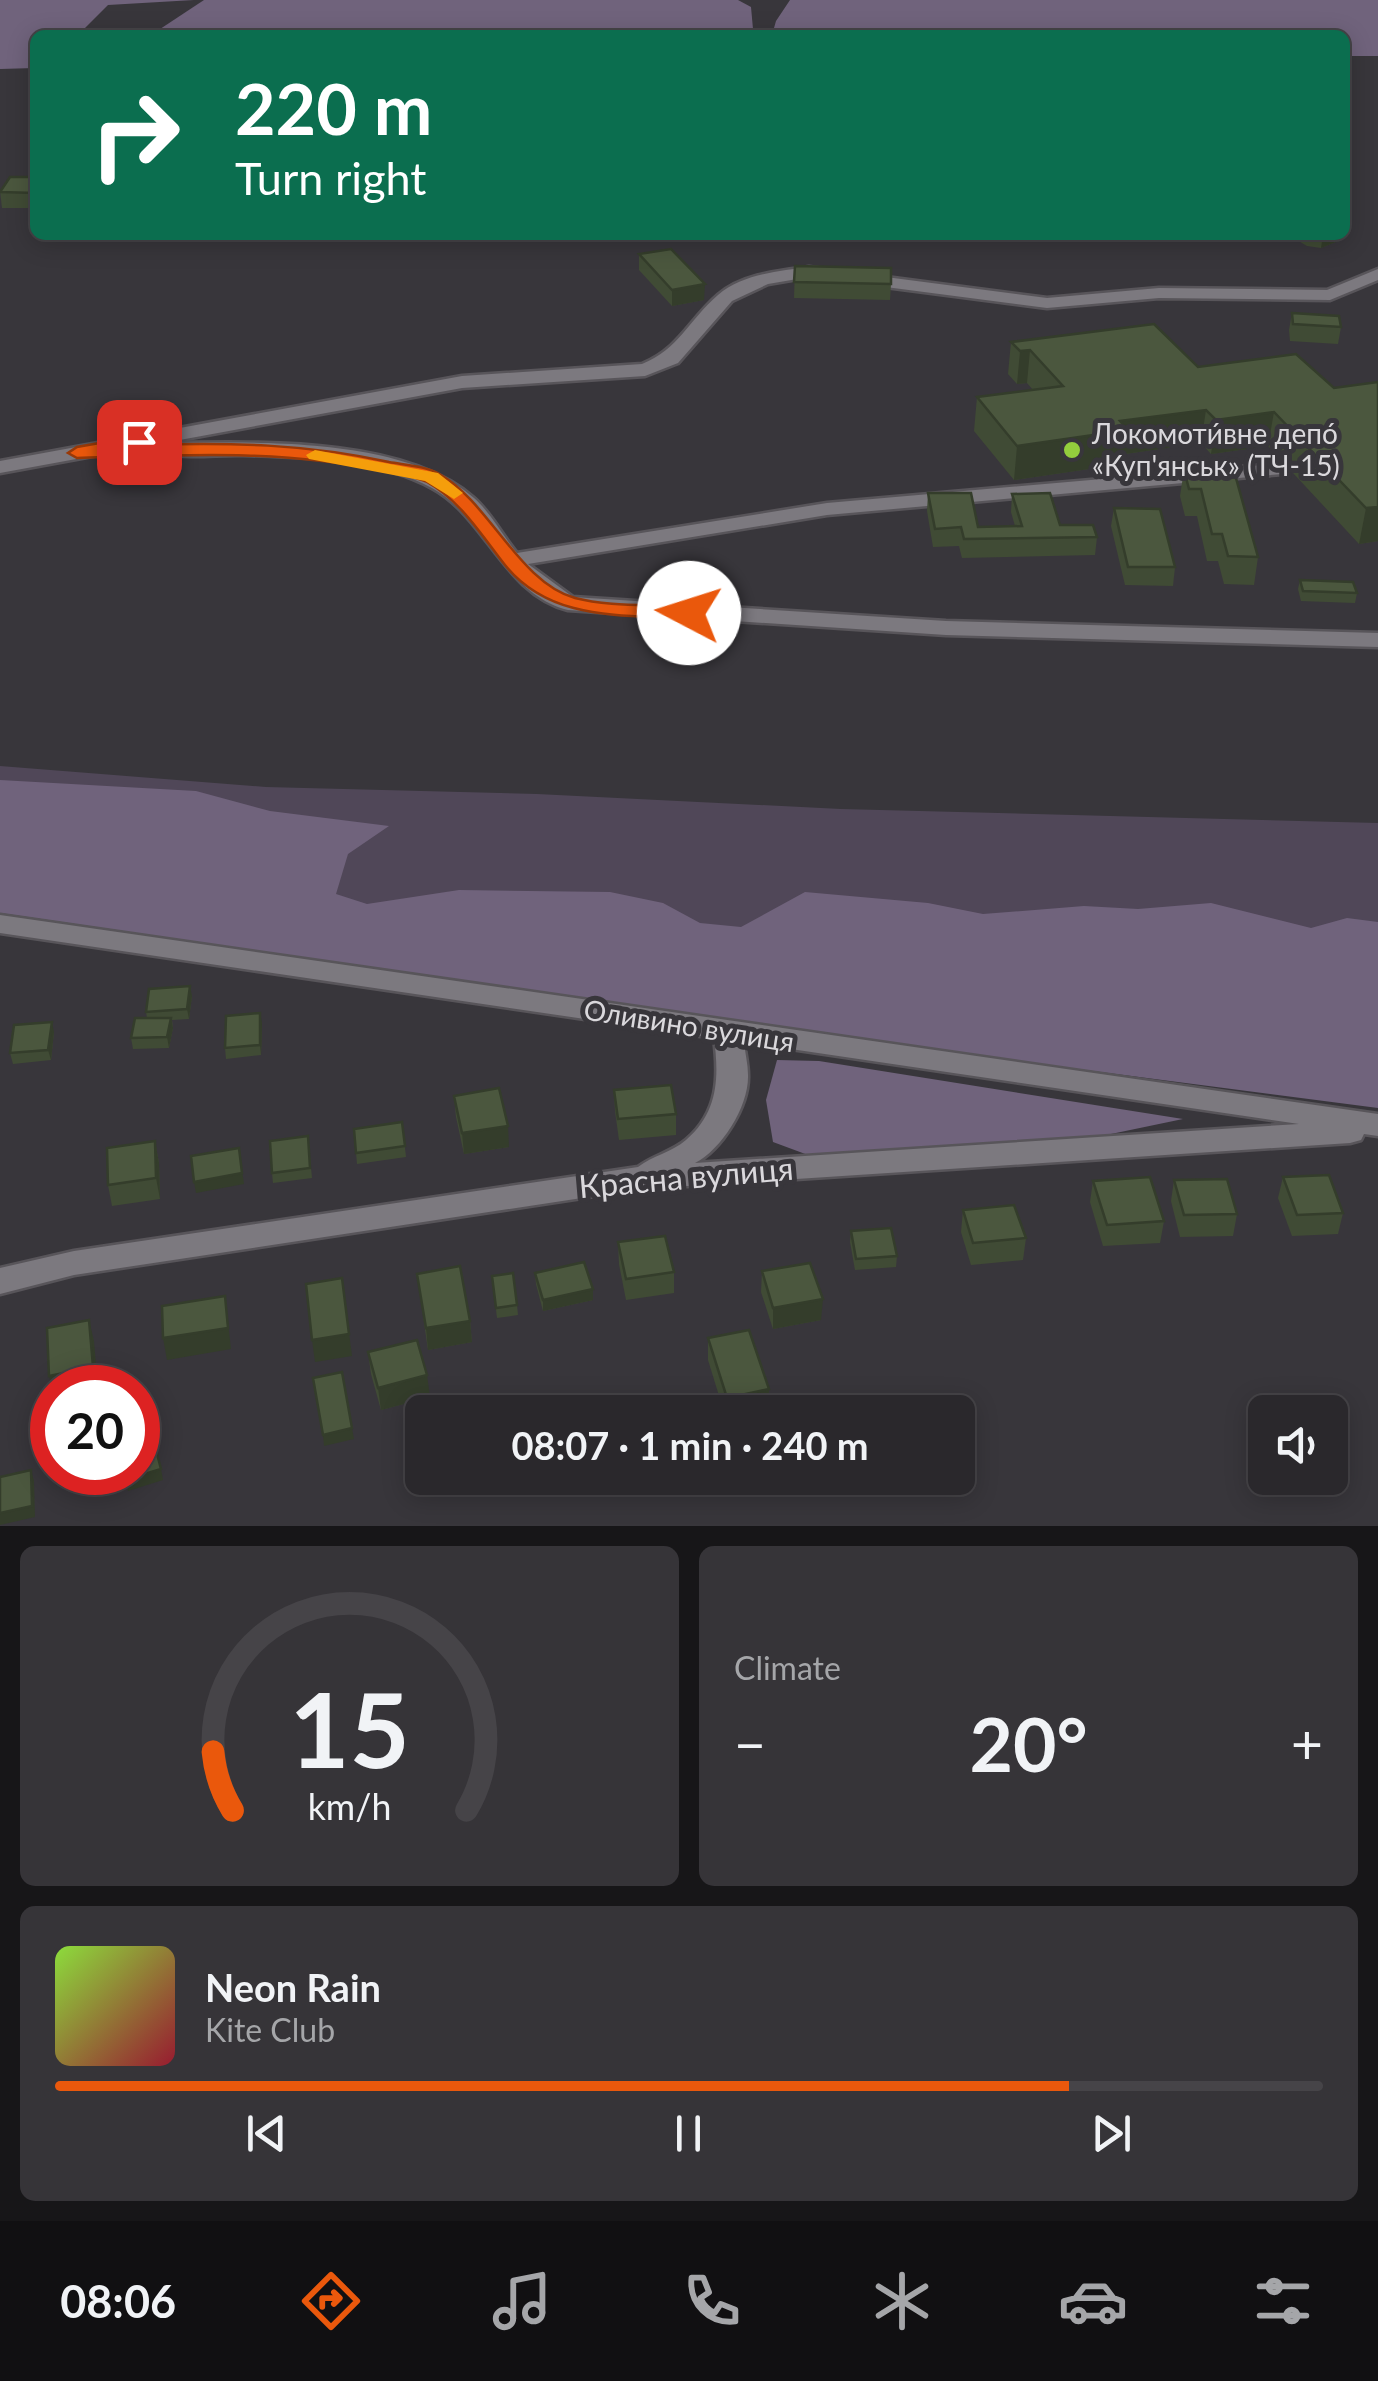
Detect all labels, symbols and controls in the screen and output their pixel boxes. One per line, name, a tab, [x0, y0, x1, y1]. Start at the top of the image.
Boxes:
text: 220 m	[235, 66, 432, 150]
icon: right	[70, 70, 200, 200]
text: Turn right	[235, 151, 426, 205]
pin	[97, 400, 182, 485]
icon: arrive	[112, 415, 167, 470]
place label: Локомоти́вне депо́ «Куп'янськ» (ТЧ-15)	[1091, 416, 1340, 482]
marker: Локомоти́вне депо́ «Куп'янськ» (ТЧ-15)	[1061, 439, 1083, 461]
position arrow	[637, 561, 741, 665]
street label: Оливино вулиця	[582, 992, 797, 1058]
street label: Красна вулиця	[577, 1148, 795, 1205]
speed limit sign: 20	[30, 1365, 160, 1495]
map controls	[1248, 1395, 1348, 1495]
button: sound	[1248, 1395, 1348, 1495]
text: 08:07 · 1 min · 240 m	[511, 1422, 869, 1468]
text: Climate	[734, 1648, 841, 1687]
text: 15	[289, 1665, 410, 1790]
text: 20°	[969, 1698, 1088, 1788]
text: −	[734, 1710, 766, 1776]
text: +	[1291, 1710, 1323, 1776]
text: km/h	[308, 1785, 391, 1828]
text: Neon Rain	[205, 1964, 381, 2010]
text: Kite Club	[205, 2010, 335, 2049]
icon: previous	[239, 2106, 294, 2161]
icon: pause	[661, 2106, 716, 2161]
icon: next	[1084, 2106, 1139, 2161]
icon: directions	[296, 2266, 366, 2336]
icon: music	[487, 2266, 557, 2336]
icon: phone	[677, 2266, 747, 2336]
icon: climate	[867, 2266, 937, 2336]
icon: car	[1058, 2266, 1128, 2336]
icon: filters	[1248, 2266, 1318, 2336]
text: 08:06	[60, 2274, 176, 2328]

